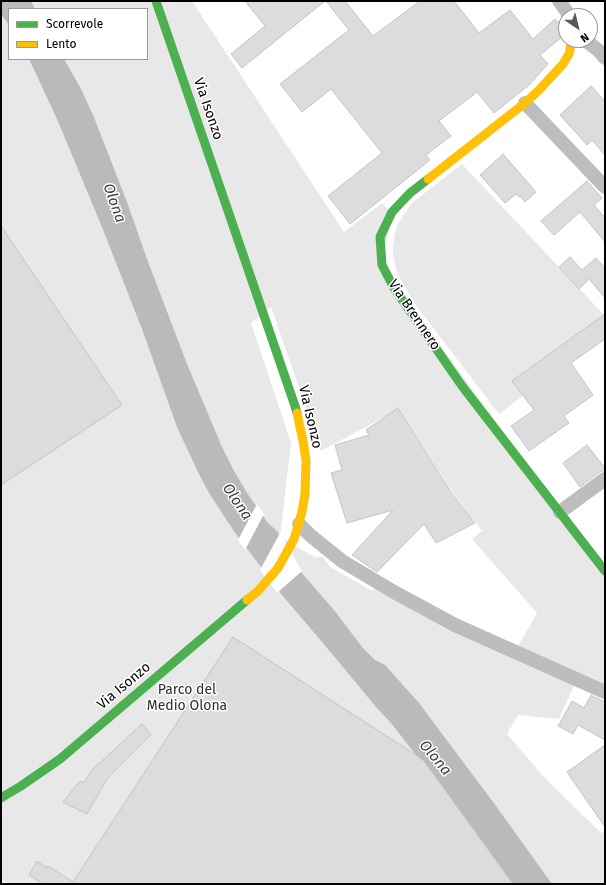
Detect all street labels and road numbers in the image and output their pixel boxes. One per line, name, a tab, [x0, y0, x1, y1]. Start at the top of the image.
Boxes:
street label: Via Isonzo	[190, 76, 226, 142]
street label: Via Brennero	[384, 277, 444, 353]
street label: Via Isonzo	[295, 384, 325, 450]
street label: Via Isonzo	[94, 659, 154, 713]

